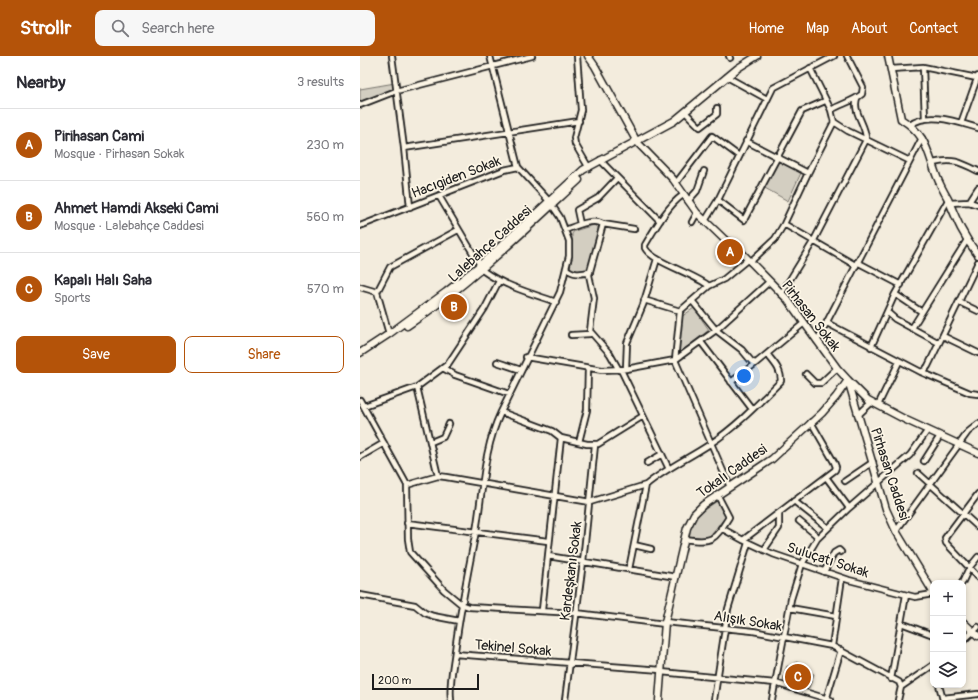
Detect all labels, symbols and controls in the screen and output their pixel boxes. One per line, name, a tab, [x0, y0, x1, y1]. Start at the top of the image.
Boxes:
search box	[95, 10, 375, 46]
text: Strollr	[20, 16, 71, 40]
icon: search	[109, 17, 131, 39]
text: Search here	[141, 19, 214, 38]
text: Home	[749, 20, 784, 37]
text: Map	[806, 20, 829, 37]
text: About	[851, 20, 887, 37]
text: Contact	[909, 20, 958, 37]
text: Nearby	[16, 72, 65, 93]
text: 3 results	[297, 74, 344, 90]
text: Pirihasan Cami	[54, 127, 144, 146]
text: A	[25, 137, 33, 153]
text: 230 m	[307, 137, 344, 153]
text: Mosque · Pirhasan Sokak	[54, 146, 184, 162]
street label: Hacıgiden Sokak	[409, 152, 503, 202]
text: Ahmet Hamdi Akseki Cami	[54, 199, 218, 218]
street label: Lalebahçe Caddesi	[445, 202, 536, 286]
text: B	[25, 209, 33, 225]
text: 560 m	[306, 209, 344, 225]
text: Mosque · Lalebahçe Caddesi	[54, 218, 204, 234]
pin: A	[717, 237, 743, 267]
text: Kapalı Halı Saha	[54, 271, 152, 290]
street label: Pirhasan Sokak	[778, 277, 844, 355]
text: C	[25, 281, 33, 297]
text: 570 m	[307, 281, 344, 297]
text: Sports	[54, 290, 90, 306]
pin: B	[441, 292, 467, 322]
button: Save	[16, 336, 176, 373]
button: Share	[184, 336, 344, 373]
your location	[734, 366, 754, 386]
street label: Pirhasan Caddesi	[867, 426, 913, 523]
street label: Tokalı Caddesi	[694, 440, 771, 501]
street label: Kardeşkanı Sokak	[556, 520, 586, 622]
street label: Suluçatı Sokak	[785, 539, 871, 581]
map controls	[930, 580, 966, 688]
button: +	[930, 580, 966, 616]
street label: Alışık Sokak	[713, 607, 784, 635]
button: −	[930, 616, 966, 652]
street label: Tekinel Sokak	[474, 636, 552, 660]
button: layers	[930, 652, 966, 688]
pin: C	[785, 662, 811, 692]
scale bar	[372, 672, 479, 691]
text: 200 m	[378, 674, 411, 687]

